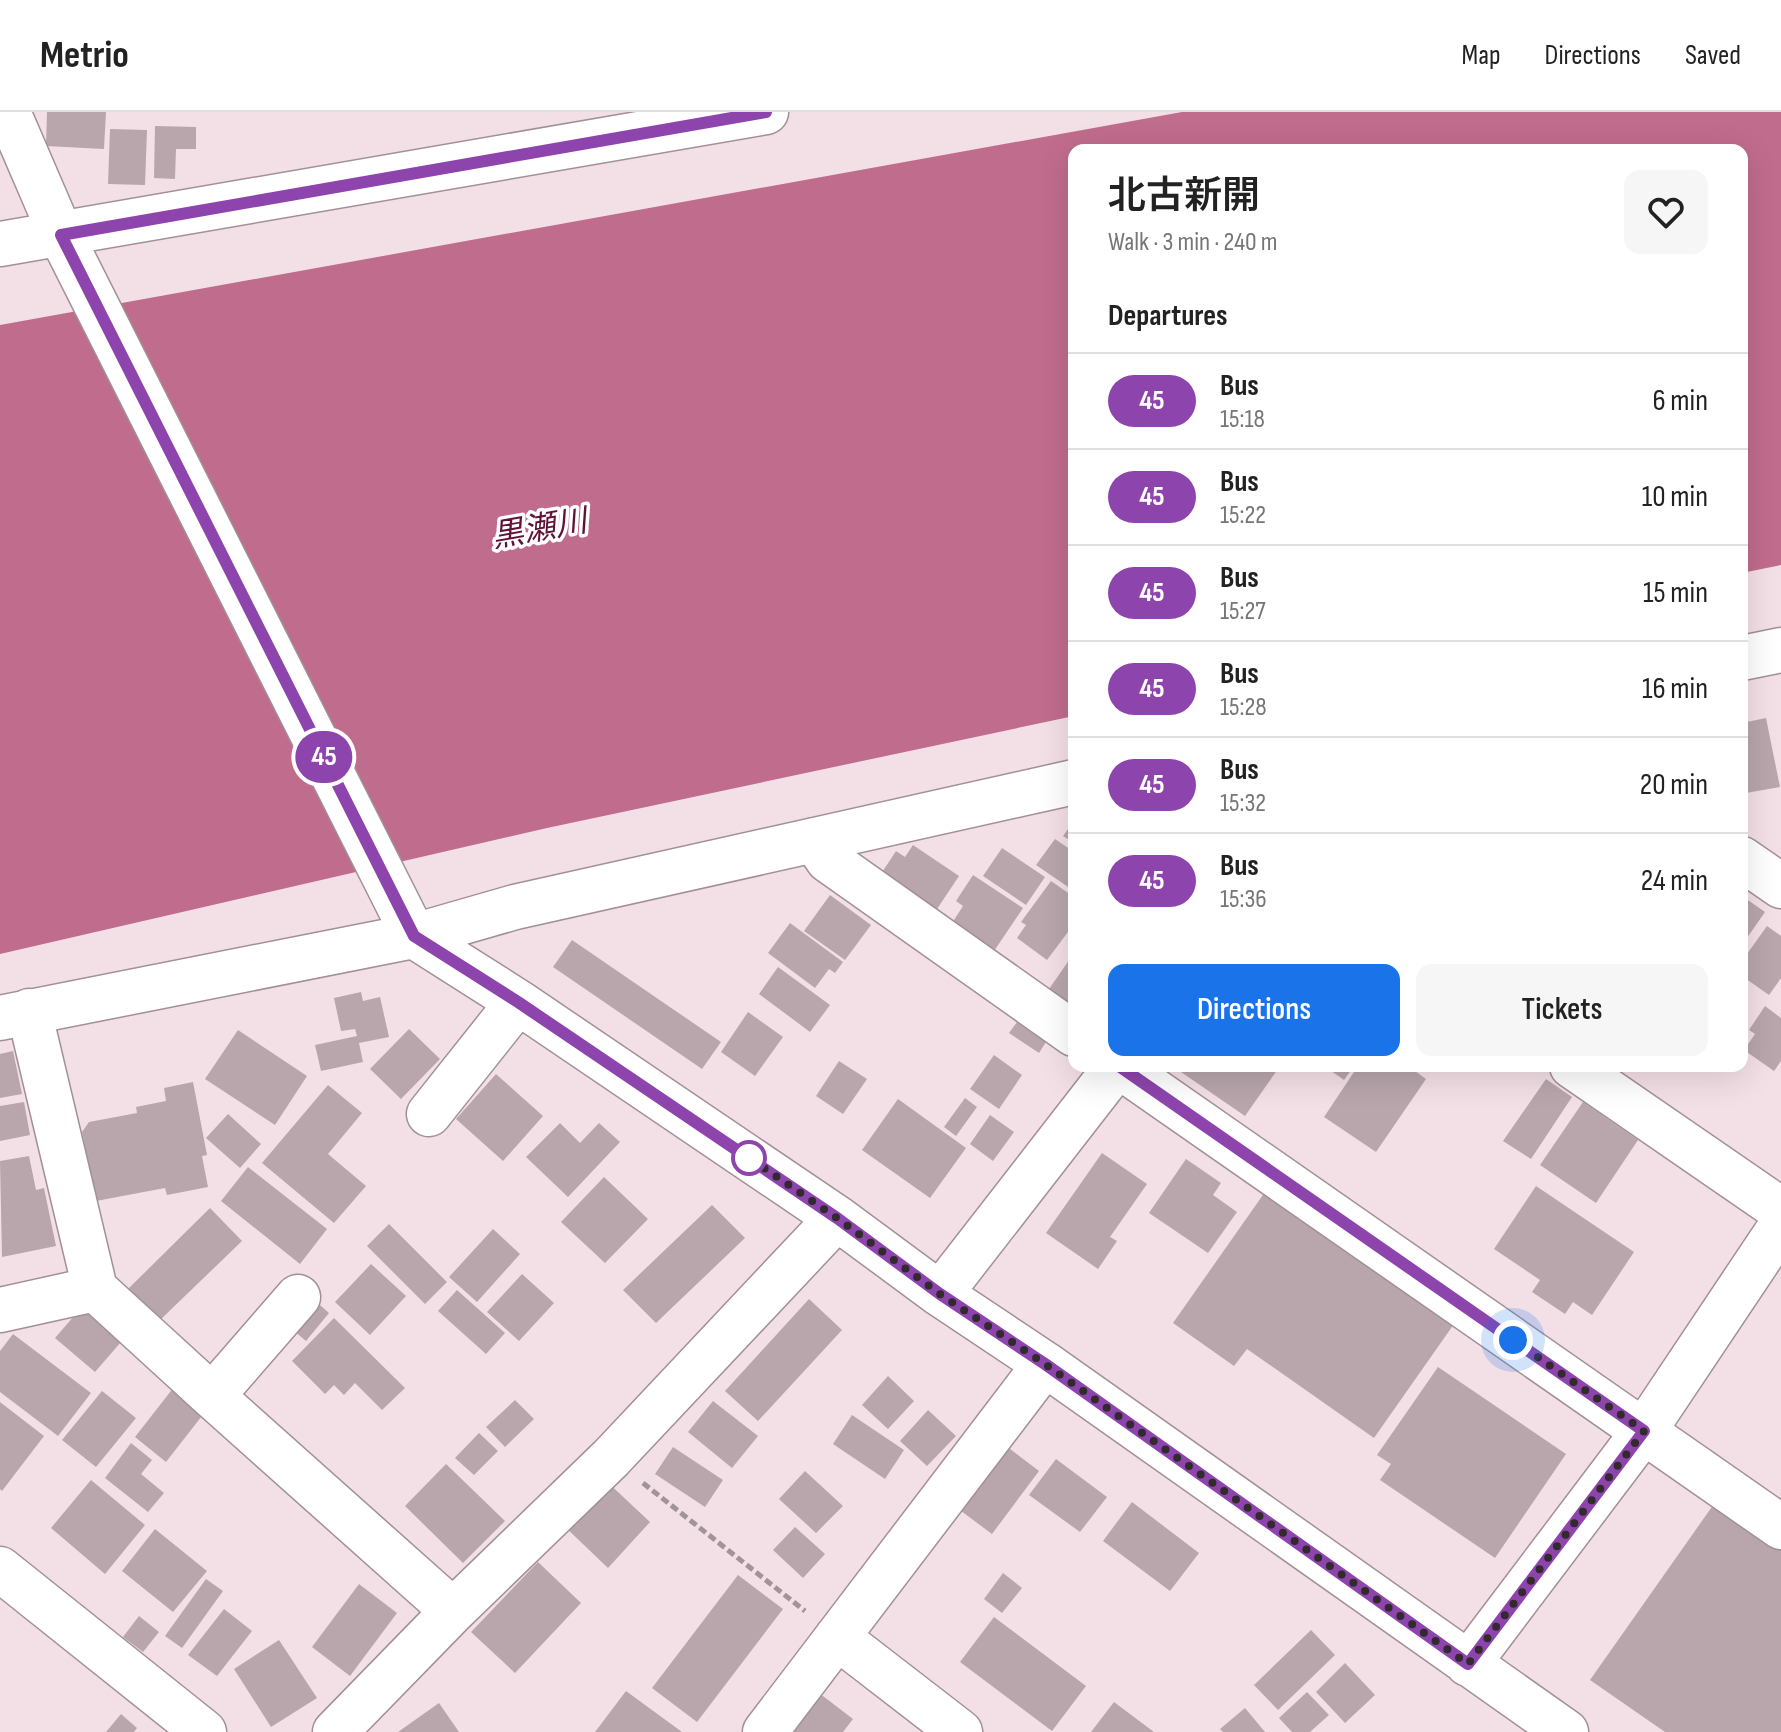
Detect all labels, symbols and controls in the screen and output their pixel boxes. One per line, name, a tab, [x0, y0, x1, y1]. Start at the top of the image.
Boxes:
text: Metrio	[40, 33, 129, 78]
text: Map	[1462, 39, 1501, 72]
text: Directions	[1545, 39, 1641, 72]
text: Saved	[1685, 39, 1741, 72]
button: heart	[1624, 170, 1708, 254]
text: 北古新開	[1108, 174, 1260, 219]
text: Walk · 3 min · 240 m	[1108, 227, 1277, 258]
text: Departures	[1108, 298, 1228, 334]
text: Bus	[1220, 368, 1259, 404]
text: 6 min	[1652, 383, 1708, 419]
text: 45	[1139, 384, 1165, 417]
text: 15:18	[1220, 404, 1265, 435]
text: Bus	[1220, 464, 1259, 500]
text: 10 min	[1642, 479, 1708, 515]
text: 45	[1139, 480, 1165, 513]
text: 15:22	[1220, 500, 1266, 531]
water label: 黒瀬川	[489, 501, 593, 557]
text: Bus	[1220, 560, 1259, 596]
text: 15 min	[1643, 575, 1708, 611]
text: 45	[1139, 576, 1165, 609]
text: 15:27	[1220, 596, 1266, 627]
text: Bus	[1220, 656, 1259, 692]
text: 16 min	[1642, 671, 1708, 707]
text: 45	[1139, 672, 1165, 705]
text: 15:28	[1220, 692, 1267, 723]
line badge: 45	[288, 731, 360, 783]
text: 45	[311, 740, 337, 773]
text: Bus	[1220, 752, 1259, 788]
text: 20 min	[1640, 767, 1708, 803]
text: 45	[1139, 768, 1165, 801]
text: 15:32	[1220, 788, 1266, 819]
text: Bus	[1220, 848, 1259, 884]
text: 24 min	[1641, 863, 1708, 899]
text: 45	[1139, 864, 1165, 897]
text: 15:36	[1220, 884, 1267, 915]
button: Directions	[1108, 964, 1400, 1056]
button: Tickets	[1416, 964, 1708, 1056]
unlabelled marker	[732, 1141, 766, 1175]
your location	[1493, 1320, 1533, 1360]

